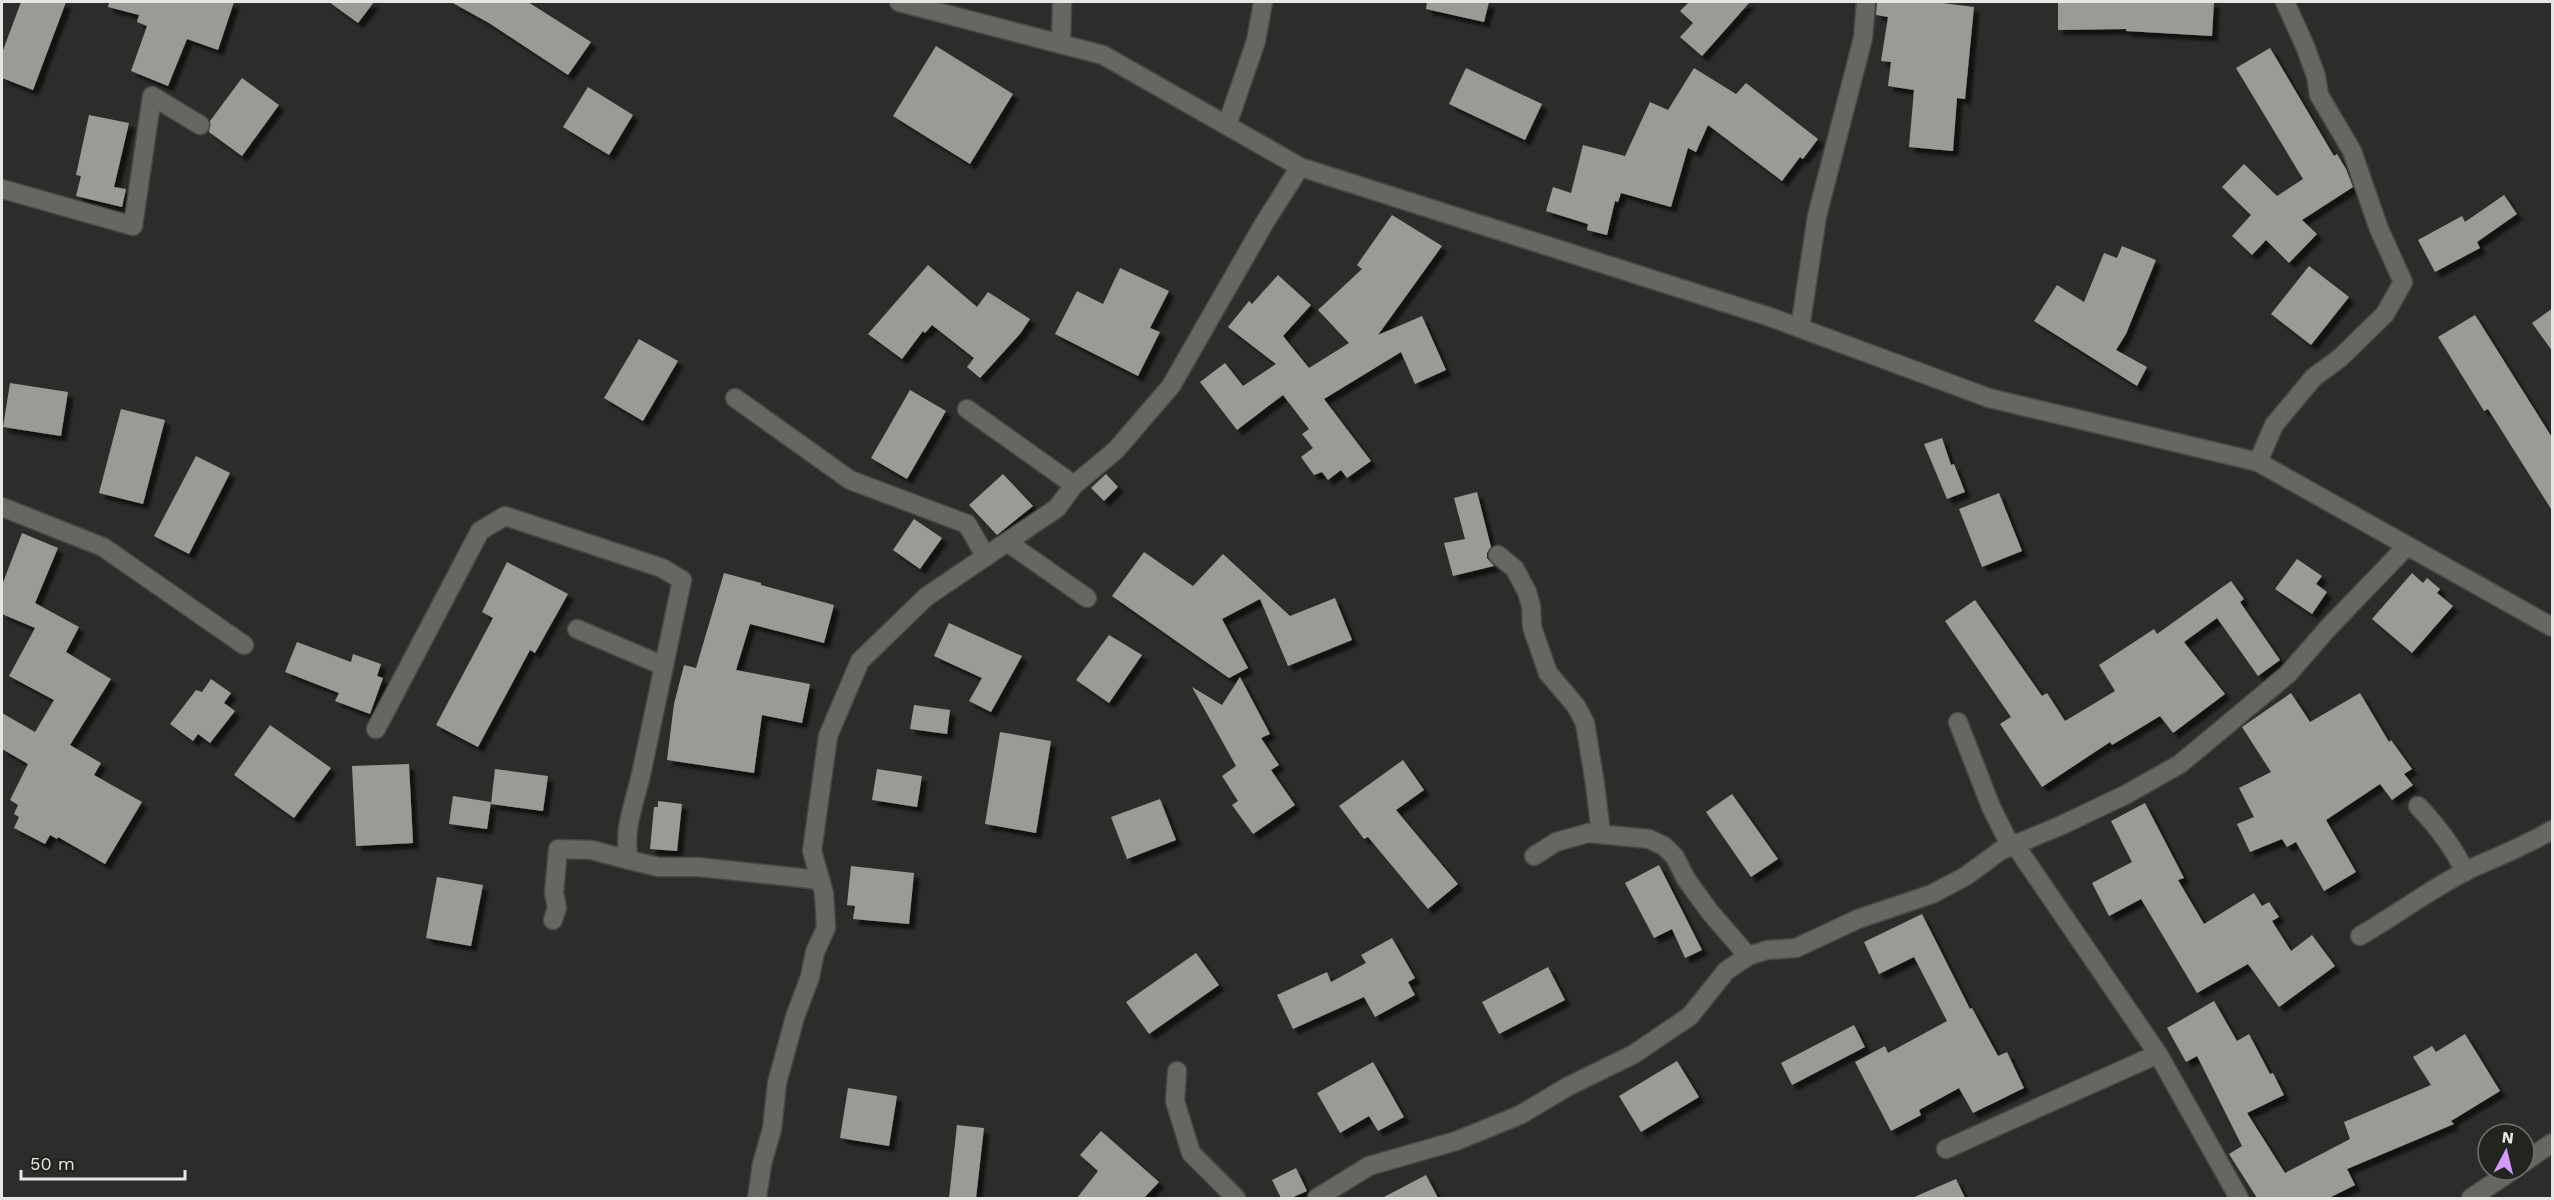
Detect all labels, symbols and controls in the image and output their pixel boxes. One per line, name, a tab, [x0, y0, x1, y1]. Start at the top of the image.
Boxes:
north arrow	[2476, 1122, 2536, 1182]
text: N	[2501, 1127, 2515, 1148]
scale bar	[21, 1143, 184, 1181]
text: 50 m	[30, 1153, 75, 1174]

